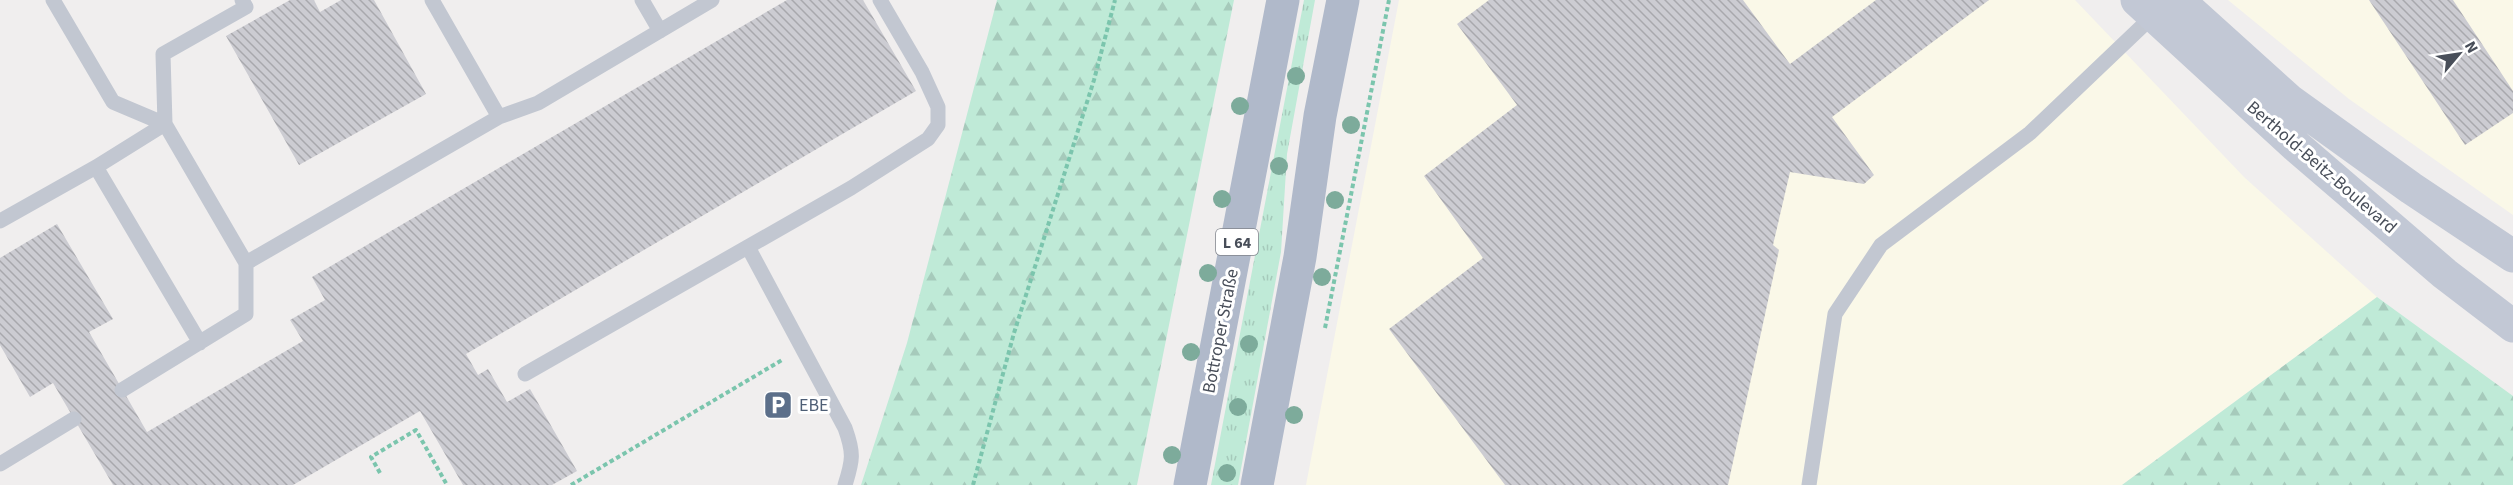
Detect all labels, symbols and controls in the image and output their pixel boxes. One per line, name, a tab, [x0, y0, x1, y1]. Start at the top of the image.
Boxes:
north arrow	[2429, 24, 2489, 84]
text: N	[2459, 37, 2483, 57]
street label: Berthold-Beitz-Boulevard	[2241, 95, 2402, 240]
road number: L 64	[1216, 229, 1258, 255]
street label: Bottroper Straße	[1196, 267, 1245, 395]
parking icon: EBE	[762, 389, 794, 421]
place label: EBE	[799, 393, 829, 418]

